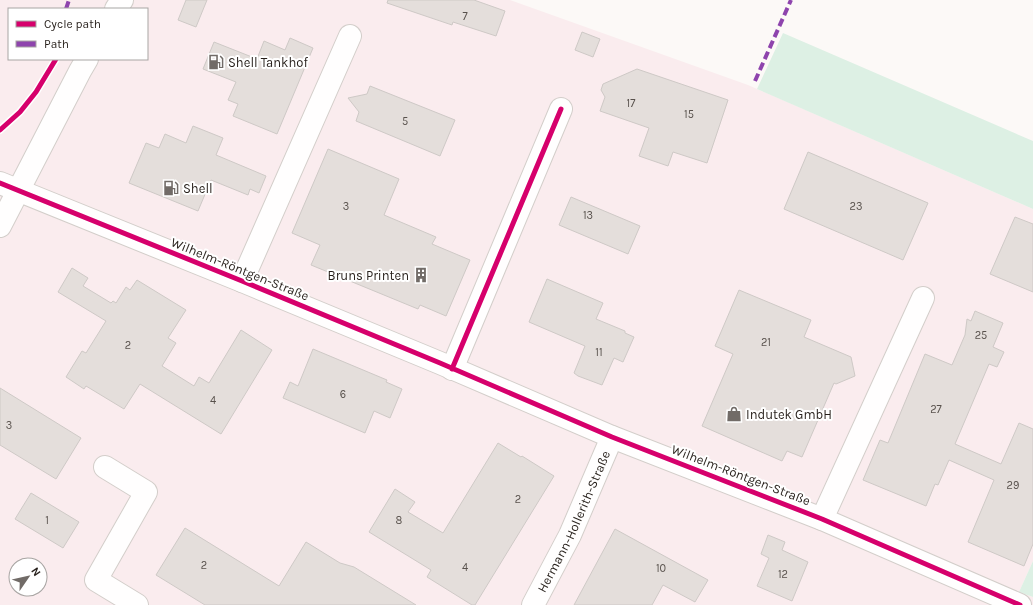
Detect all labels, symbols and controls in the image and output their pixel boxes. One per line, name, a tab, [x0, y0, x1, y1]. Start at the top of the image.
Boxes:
legend	[8, 8, 148, 60]
house number: 7	[462, 10, 468, 23]
text: Cycle path	[44, 17, 101, 31]
text: Path	[44, 37, 69, 51]
fuel station icon: Shell Tankhof	[207, 53, 225, 71]
place label: Shell Tankhof	[228, 55, 308, 70]
house number: 17	[627, 97, 635, 110]
house number: 15	[684, 108, 694, 121]
house number: 5	[402, 115, 408, 128]
fuel station icon: Shell	[162, 179, 180, 197]
place label: Shell	[183, 181, 213, 196]
house number: 3	[343, 200, 349, 213]
house number: 23	[850, 200, 862, 213]
house number: 13	[583, 209, 593, 222]
street label: Wilhelm-Röntgen-Straße	[169, 234, 311, 304]
building icon: Bruns Printen	[412, 266, 430, 284]
place label: Bruns Printen	[328, 268, 409, 283]
house number: 25	[975, 329, 987, 342]
house number: 21	[761, 336, 771, 349]
house number: 2	[125, 339, 131, 352]
house number: 11	[595, 346, 603, 359]
house number: 6	[340, 388, 346, 401]
house number: 4	[210, 394, 216, 407]
house number: 27	[930, 403, 942, 416]
shop icon: Indutek GmbH	[725, 405, 743, 423]
place label: Indutek GmbH	[746, 407, 832, 422]
house number: 3	[6, 419, 12, 432]
street label: Wilhelm-Röntgen-Straße	[669, 442, 813, 509]
street label: Hermann-Hollerith-Straße	[534, 448, 613, 595]
house number: 29	[1007, 479, 1019, 492]
house number: 2	[515, 493, 521, 506]
house number: 1	[45, 514, 49, 527]
house number: 8	[396, 514, 403, 527]
north arrow	[8, 557, 48, 597]
house number: 2	[201, 559, 207, 572]
house number: 4	[462, 561, 468, 574]
house number: 10	[656, 562, 666, 575]
text: N	[28, 565, 43, 579]
house number: 12	[778, 568, 788, 581]

